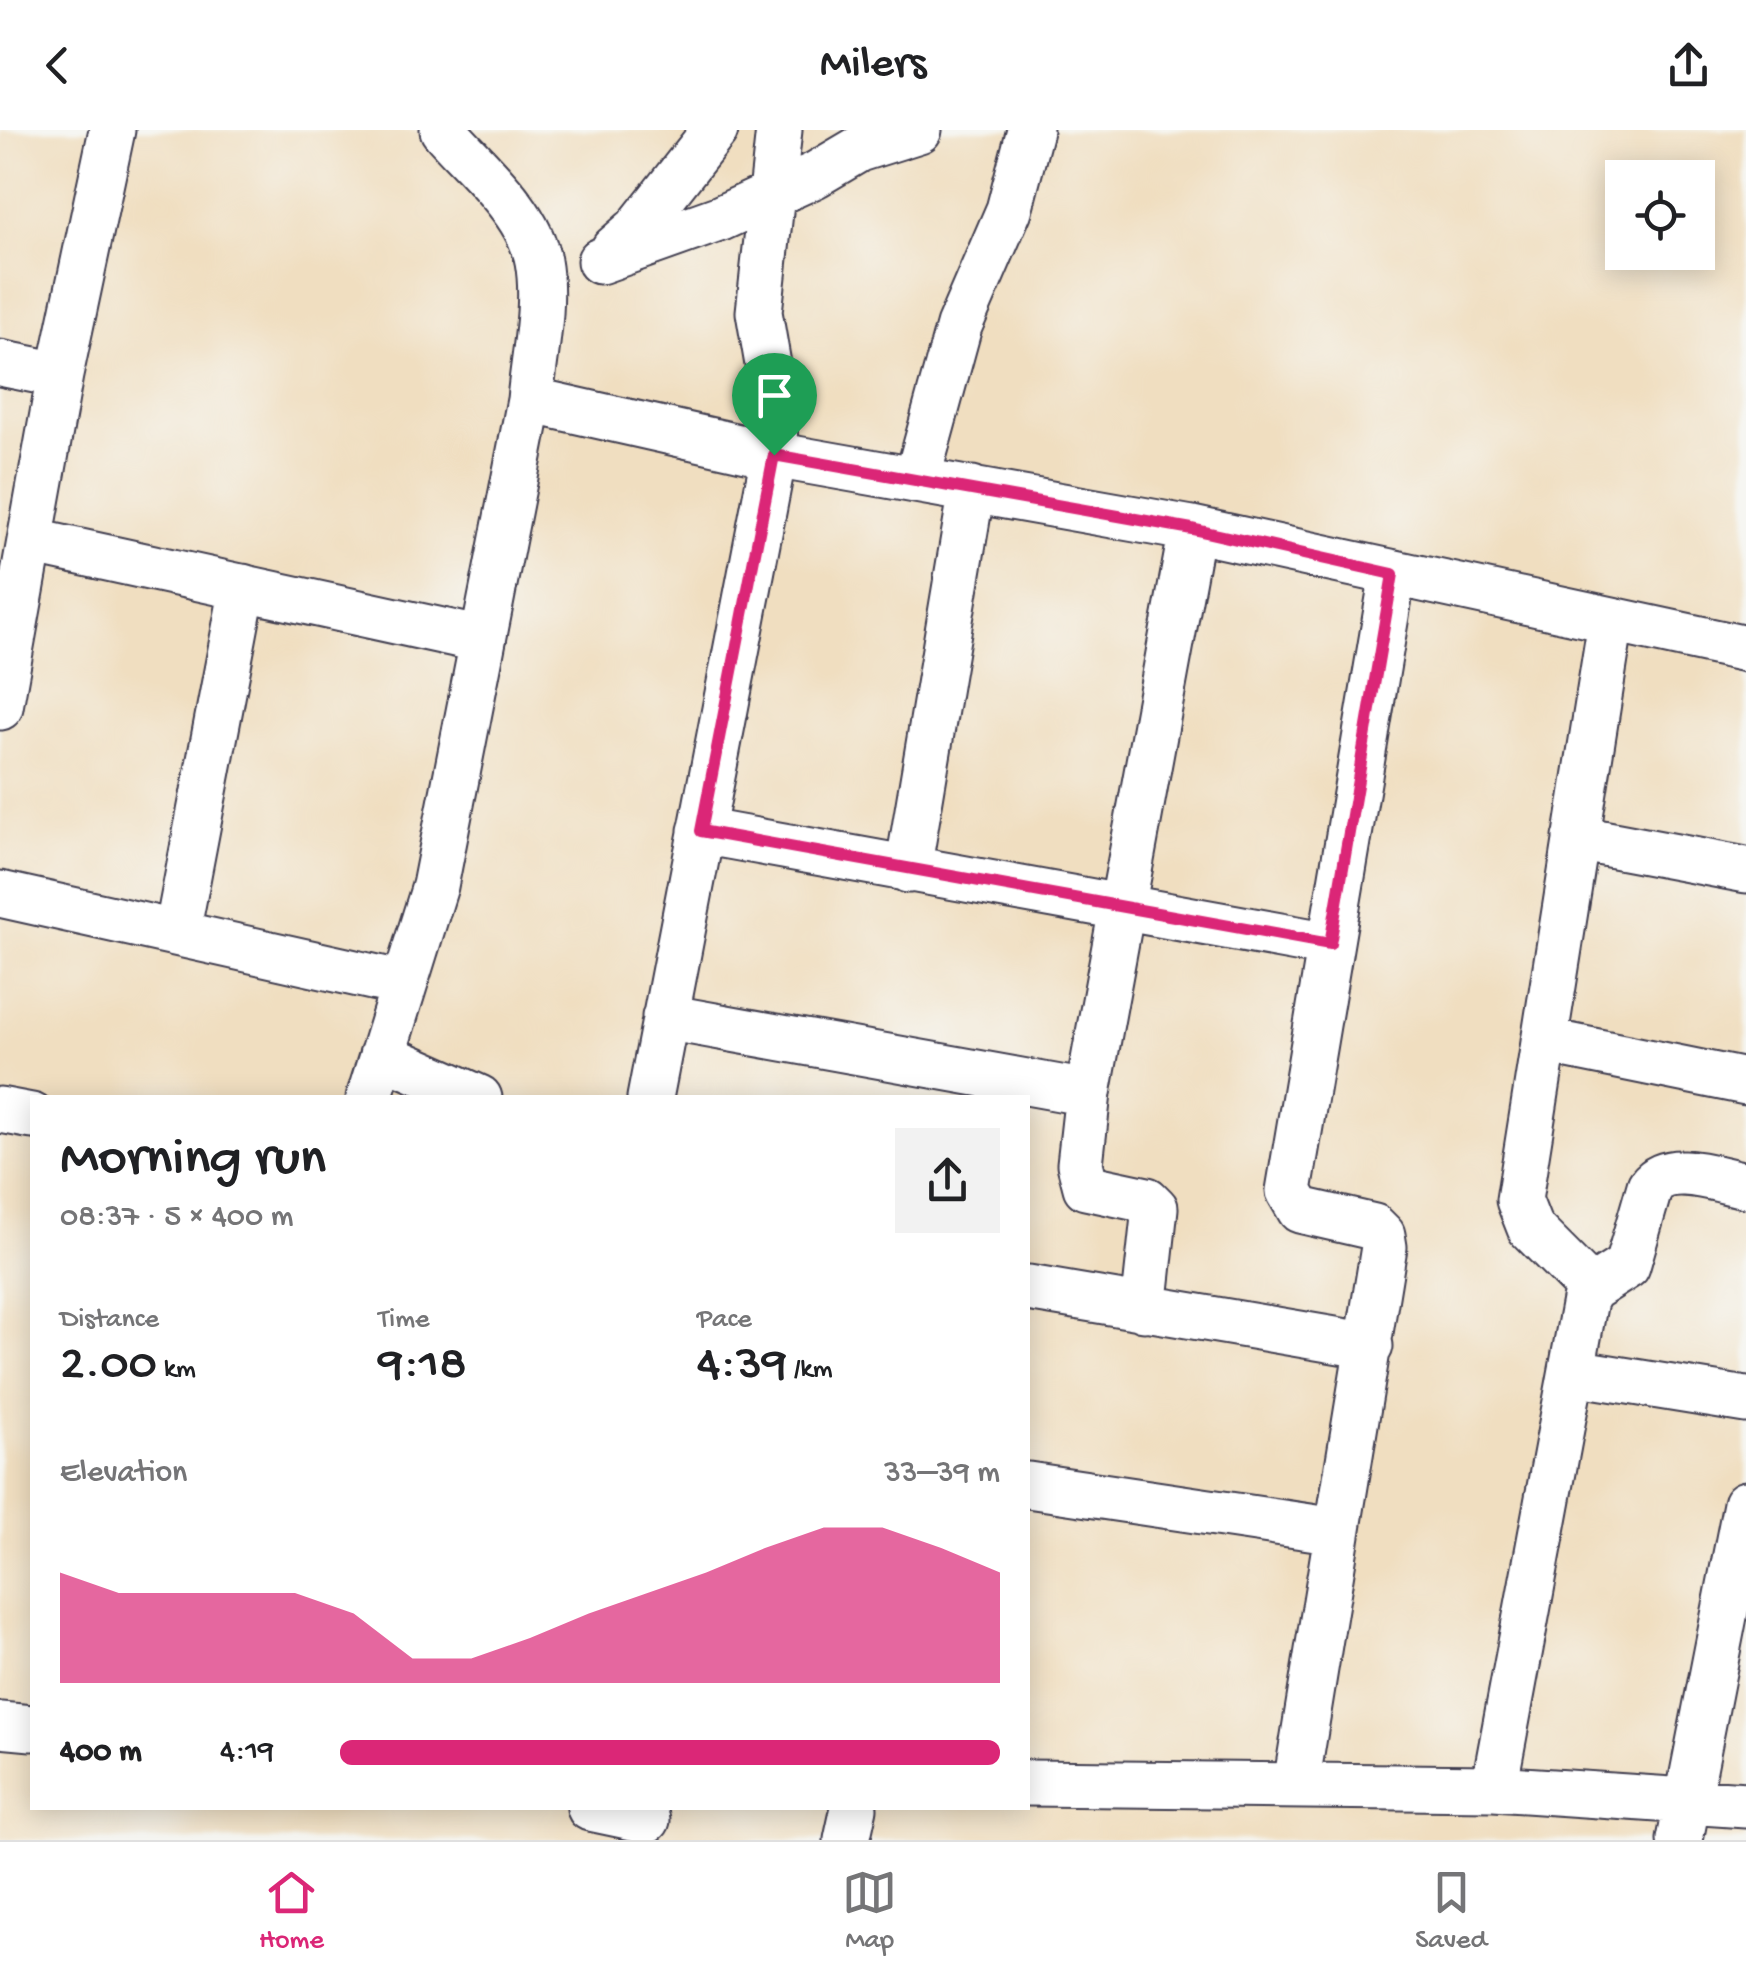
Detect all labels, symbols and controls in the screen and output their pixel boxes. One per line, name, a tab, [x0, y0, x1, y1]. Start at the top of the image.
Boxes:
icon: back	[30, 38, 85, 93]
icon: share	[1661, 38, 1716, 93]
text: Milers	[820, 39, 926, 92]
map controls	[1605, 160, 1715, 270]
button: locate	[1605, 160, 1715, 270]
pin	[732, 353, 817, 456]
icon: arrive	[747, 368, 802, 423]
button: share	[895, 1128, 1000, 1233]
text: Morning run	[60, 1129, 326, 1193]
text: 08:37 · 5 × 400 m	[60, 1199, 293, 1237]
text: Distance	[60, 1304, 159, 1337]
text: Time	[378, 1304, 430, 1337]
text: Pace	[697, 1304, 752, 1337]
text: 2.00	[60, 1337, 157, 1396]
text: 9:18	[378, 1337, 467, 1396]
text: 4:39	[697, 1337, 787, 1396]
text: km	[157, 1354, 196, 1387]
text: /km	[787, 1354, 833, 1387]
text: Elevation	[60, 1455, 187, 1493]
text: 33–39 m	[884, 1455, 1000, 1493]
text: 400 m	[60, 1734, 142, 1772]
text: 4:19	[220, 1734, 274, 1772]
tab: Home	[259, 1865, 324, 1958]
tab: Map	[842, 1865, 897, 1958]
tab: Saved	[1415, 1865, 1487, 1958]

